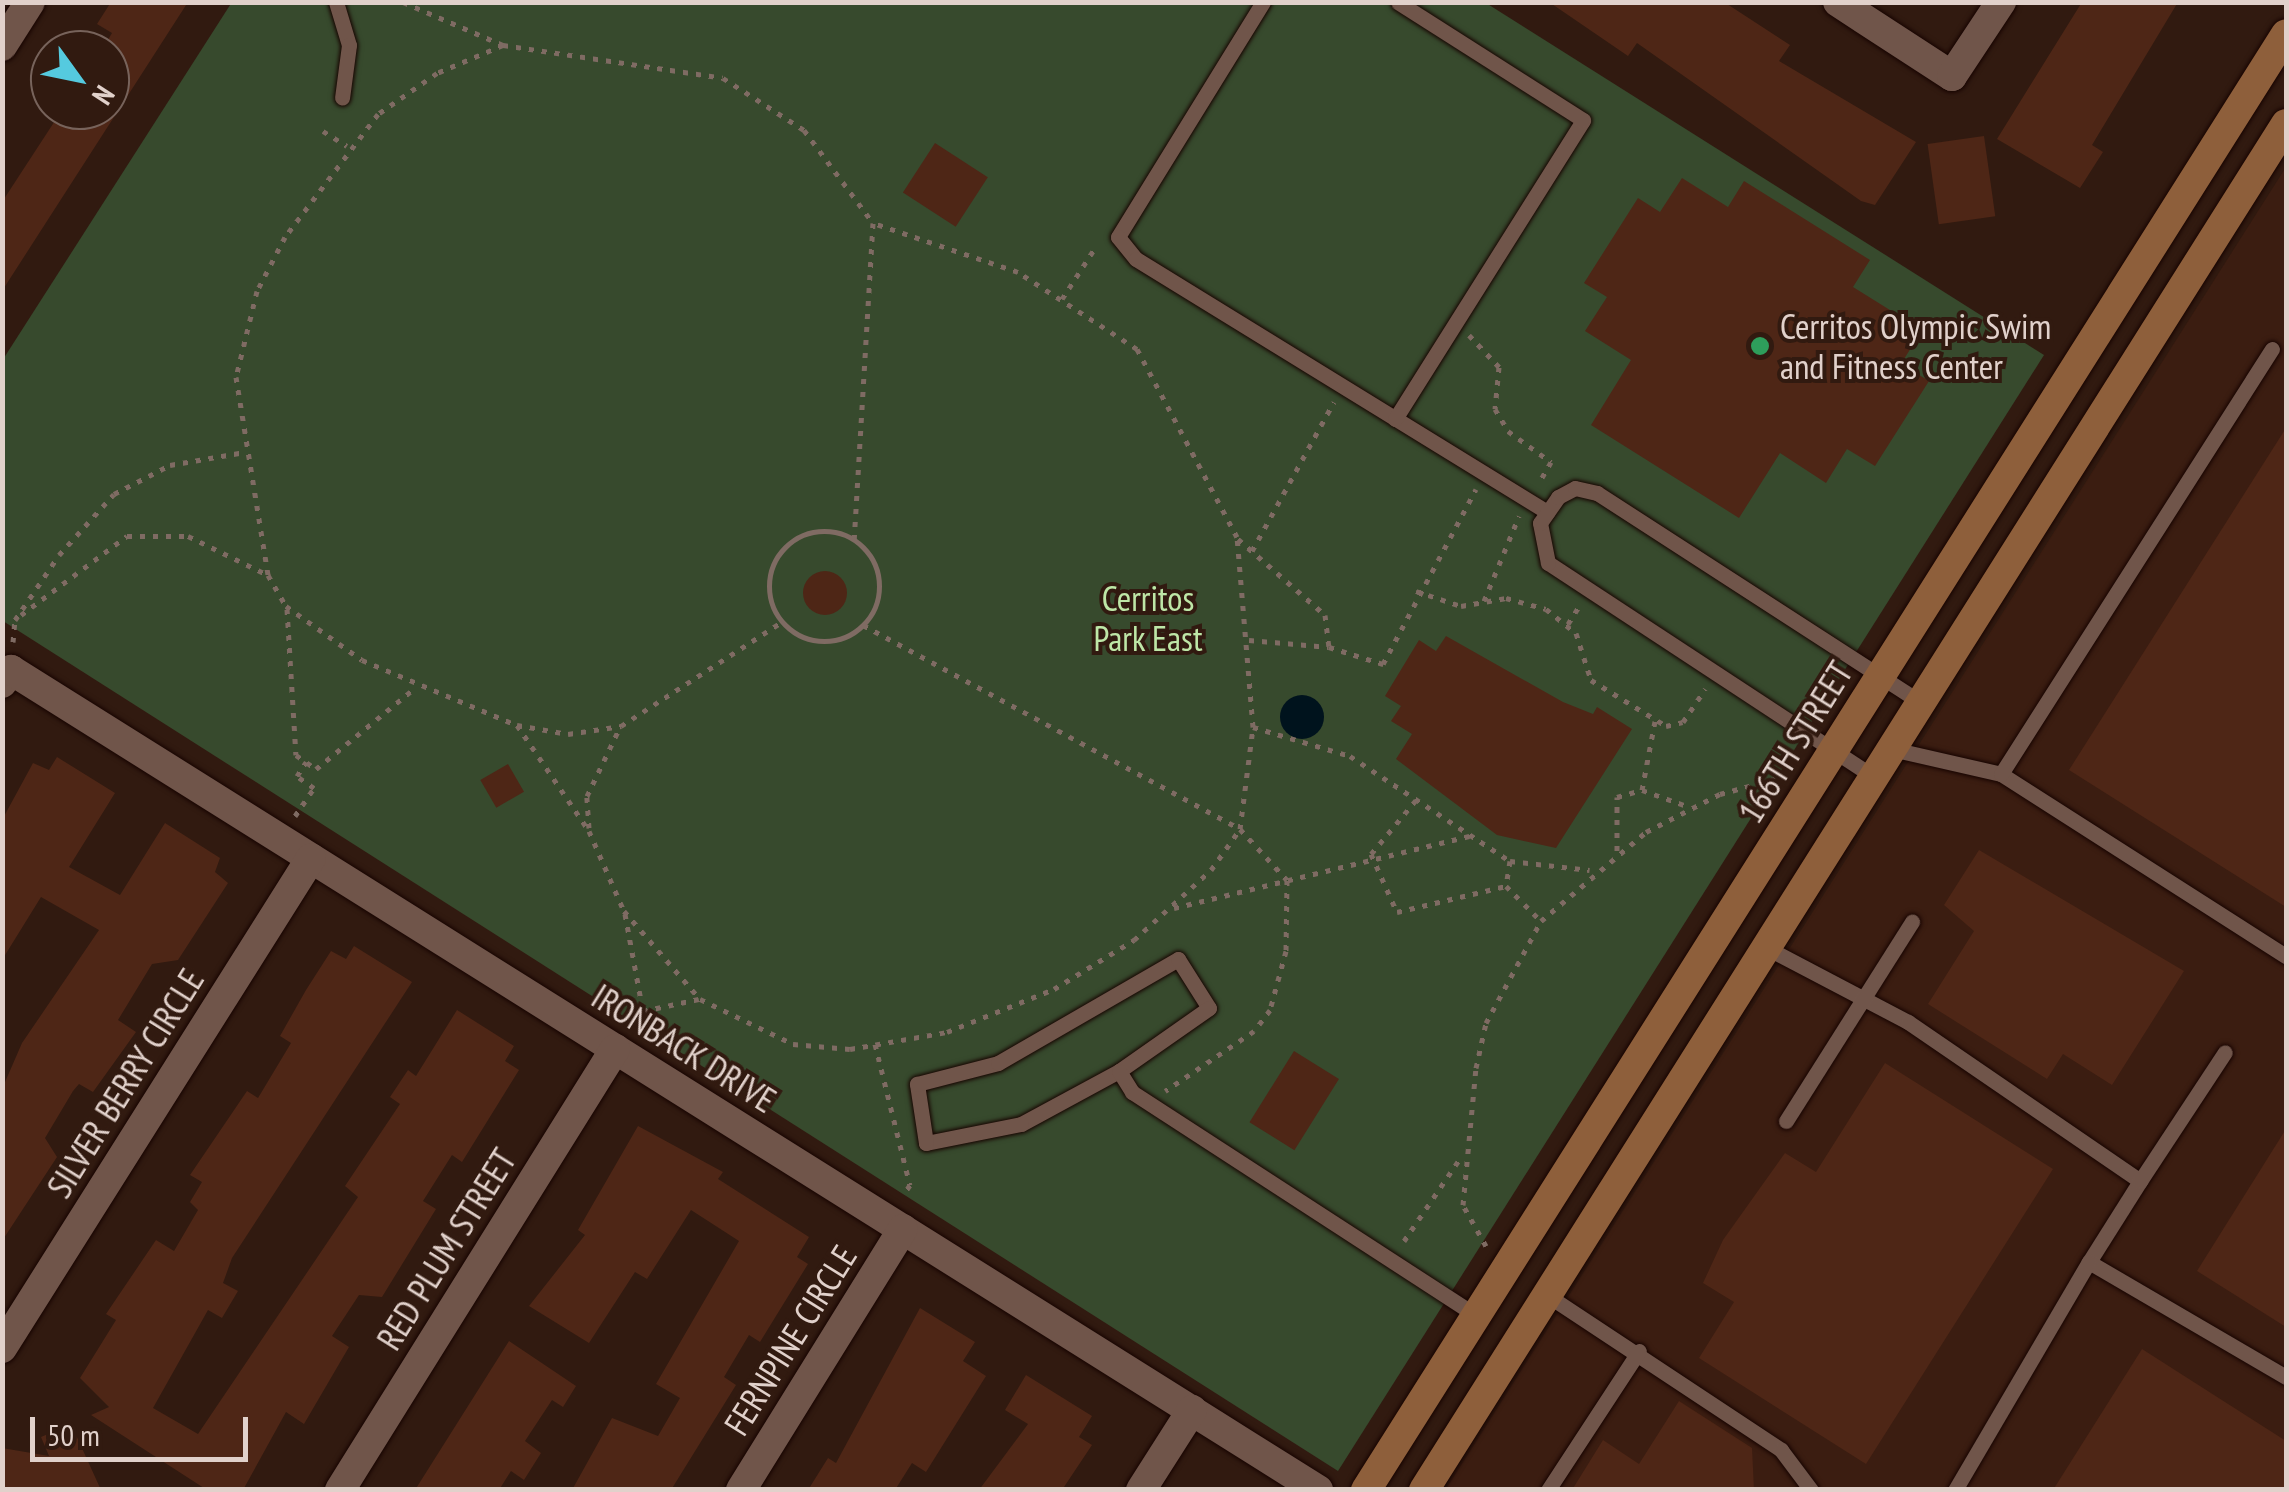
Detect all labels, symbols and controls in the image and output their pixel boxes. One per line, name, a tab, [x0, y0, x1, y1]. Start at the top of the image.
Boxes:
north arrow	[30, 30, 130, 130]
text: N	[84, 79, 124, 112]
place label: Cerritos Olympic Swim and Fitness Center	[1780, 305, 2052, 387]
marker: Cerritos Olympic Swim and Fitness Center	[1749, 335, 1771, 357]
park label: Cerritos Park East	[1093, 577, 1203, 659]
street label: 166TH STREET	[1729, 654, 1861, 830]
street label: SILVER BERRY CIRCLE	[38, 961, 212, 1205]
street label: IRONBACK DRIVE	[584, 975, 784, 1121]
street label: RED PLUM STREET	[368, 1141, 524, 1357]
street label: FERNPINE CIRCLE	[715, 1237, 865, 1443]
scale bar	[35, 1397, 252, 1459]
text: 50 m	[47, 1415, 100, 1454]

